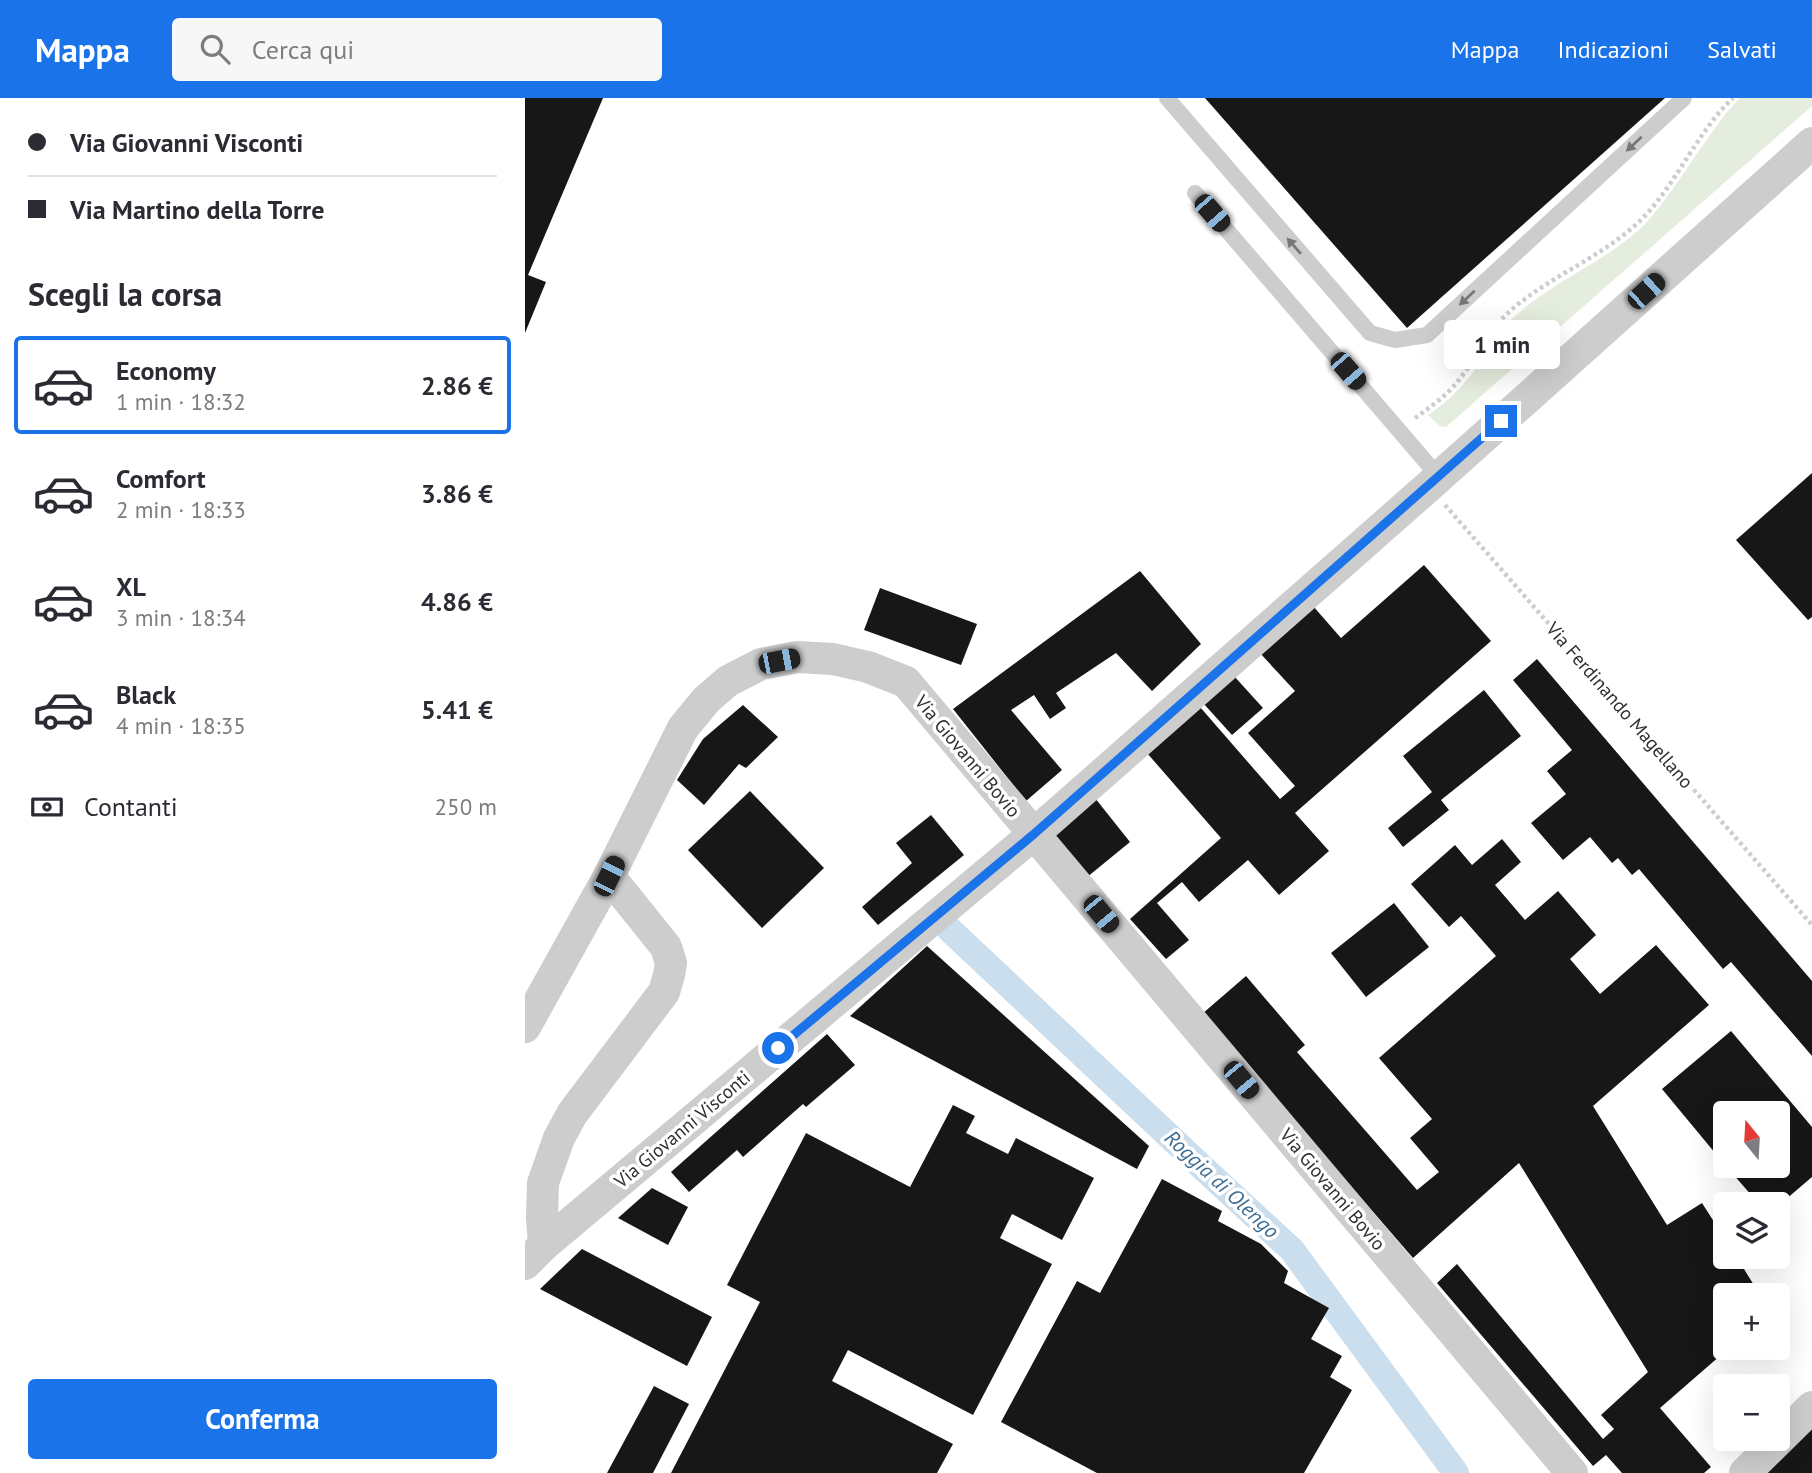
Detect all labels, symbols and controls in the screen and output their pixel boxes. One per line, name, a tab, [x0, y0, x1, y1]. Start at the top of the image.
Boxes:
search box	[172, 18, 662, 81]
text: Mappa	[35, 28, 130, 71]
icon: search	[196, 30, 234, 68]
text: Cerca qui	[252, 33, 354, 66]
text: Mappa	[1451, 34, 1520, 65]
text: Indicazioni	[1558, 34, 1669, 65]
text: Salvati	[1707, 34, 1777, 65]
text: Via Giovanni Visconti	[70, 126, 303, 159]
one-way arrow	[1626, 136, 1643, 152]
car	[1191, 190, 1234, 236]
text: Via Martino della Torre	[70, 193, 324, 226]
one-way arrow	[1286, 237, 1302, 255]
car	[1624, 269, 1669, 313]
text: Scegli la corsa	[28, 273, 222, 315]
one-way arrow	[1459, 290, 1476, 306]
callout: 1 min	[1443, 320, 1559, 368]
text: 1 min	[1474, 330, 1530, 359]
car	[1327, 348, 1370, 394]
icon: car	[32, 354, 95, 417]
text: Economy	[116, 354, 216, 387]
text: 2.86 €	[421, 369, 493, 402]
text: 1 min · 18:32	[116, 387, 246, 416]
route end	[1485, 405, 1517, 437]
icon: car	[32, 462, 95, 525]
text: Comfort	[116, 462, 206, 495]
text: 3.86 €	[421, 477, 493, 510]
text: 2 min · 18:33	[116, 495, 246, 524]
icon: car	[32, 570, 95, 633]
text: XL	[116, 570, 146, 603]
text: 4.86 €	[421, 585, 493, 618]
text: 3 min · 18:34	[116, 603, 246, 632]
street label: Via Ferdinando Magellano	[1541, 616, 1699, 793]
car	[757, 647, 802, 675]
icon: car	[32, 678, 95, 741]
text: Black	[116, 678, 176, 711]
street label: Via Giovanni Bovio	[909, 689, 1026, 822]
text: 5.41 €	[421, 693, 493, 726]
text: 4 min · 18:35	[116, 711, 246, 740]
icon: cash	[28, 788, 66, 826]
text: Contanti	[84, 790, 178, 823]
text: 250 m	[435, 792, 497, 821]
car	[591, 853, 628, 899]
car	[1080, 891, 1123, 937]
route start	[762, 1032, 794, 1064]
car	[1220, 1057, 1263, 1103]
street label: Via Giovanni Visconti	[608, 1065, 755, 1194]
north arrow	[1713, 1101, 1790, 1178]
map controls	[1713, 1101, 1790, 1451]
street label: Via Giovanni Bovio	[1274, 1122, 1391, 1255]
water label: Roggia di Olengo	[1159, 1124, 1285, 1244]
button: layers	[1713, 1192, 1790, 1269]
button: +	[1713, 1283, 1790, 1360]
button: −	[1713, 1374, 1790, 1451]
button: Conferma	[28, 1379, 497, 1459]

